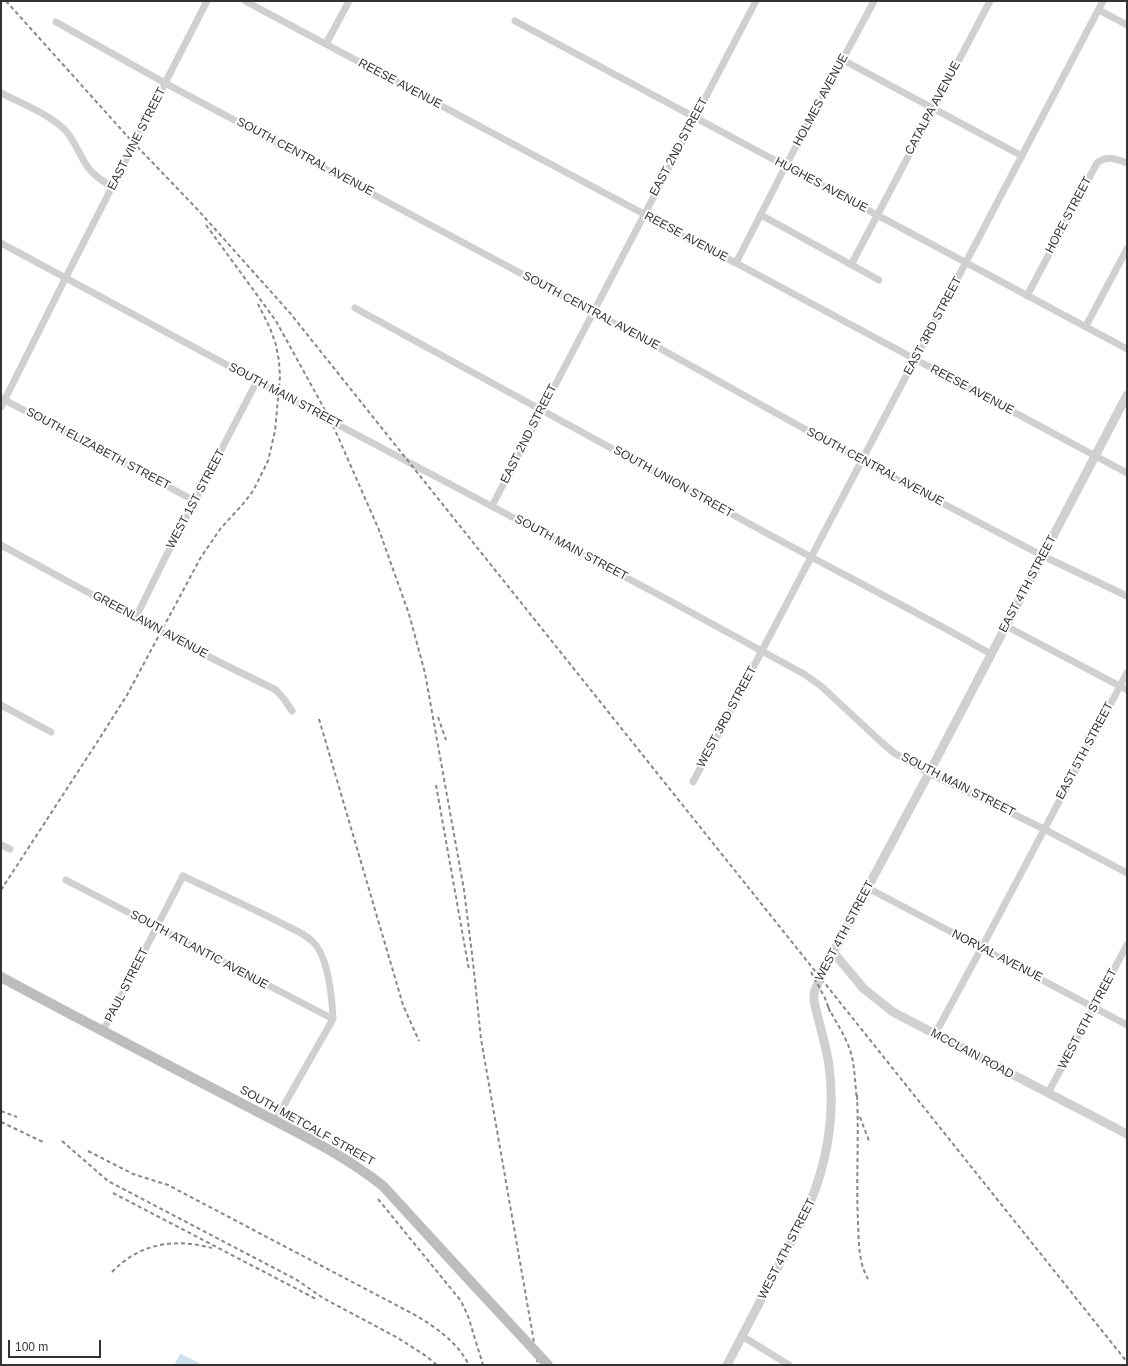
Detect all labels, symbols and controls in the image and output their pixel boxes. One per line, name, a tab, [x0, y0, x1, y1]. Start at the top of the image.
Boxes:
street label: HOLMES AVENUE	[791, 51, 851, 149]
street label: REESE AVENUE	[356, 56, 444, 112]
street label: CATALPA AVENUE	[902, 59, 964, 157]
street label: EAST VINE STREET	[105, 85, 169, 193]
street label: EAST 2ND STREET	[647, 95, 711, 199]
street label: SOUTH CENTRAL AVENUE	[234, 115, 376, 199]
street label: HUGHES AVENUE	[772, 154, 870, 216]
street label: HOPE STREET	[1043, 174, 1095, 256]
street label: REESE AVENUE	[642, 209, 730, 265]
street label: SOUTH CENTRAL AVENUE	[520, 269, 662, 353]
street label: EAST 3RD STREET	[901, 274, 965, 378]
street label: SOUTH MAIN STREET	[226, 360, 344, 432]
street label: REESE AVENUE	[928, 362, 1016, 418]
street label: EAST 2ND STREET	[498, 382, 560, 486]
street label: SOUTH ELIZABETH STREET	[23, 405, 173, 493]
street label: SOUTH CENTRAL AVENUE	[804, 425, 946, 509]
street label: SOUTH UNION STREET	[611, 443, 735, 521]
street label: WEST 1ST STREET	[164, 447, 228, 551]
street label: SOUTH MAIN STREET	[512, 512, 630, 584]
street label: EAST 4TH STREET	[996, 533, 1060, 635]
street label: GREENLAWN AVENUE	[90, 588, 210, 662]
street label: WEST 3RD STREET	[694, 664, 760, 770]
street label: EAST 5TH STREET	[1053, 700, 1117, 802]
street label: SOUTH MAIN STREET	[899, 750, 1017, 820]
street label: WEST 4TH STREET	[813, 878, 877, 984]
street label: SOUTH ATLANTIC AVENUE	[128, 907, 270, 993]
street label: NORVAL AVENUE	[949, 927, 1045, 985]
street label: PAUL STREET	[102, 946, 152, 1024]
street label: WEST 6TH STREET	[1056, 966, 1120, 1072]
street label: MCCLAIN ROAD	[928, 1026, 1016, 1082]
street label: SOUTH METCALF STREET	[237, 1083, 377, 1169]
street label: WEST 4TH STREET	[755, 1196, 819, 1302]
scale bar	[10, 1332, 103, 1358]
text: 100 m	[15, 1340, 48, 1354]

